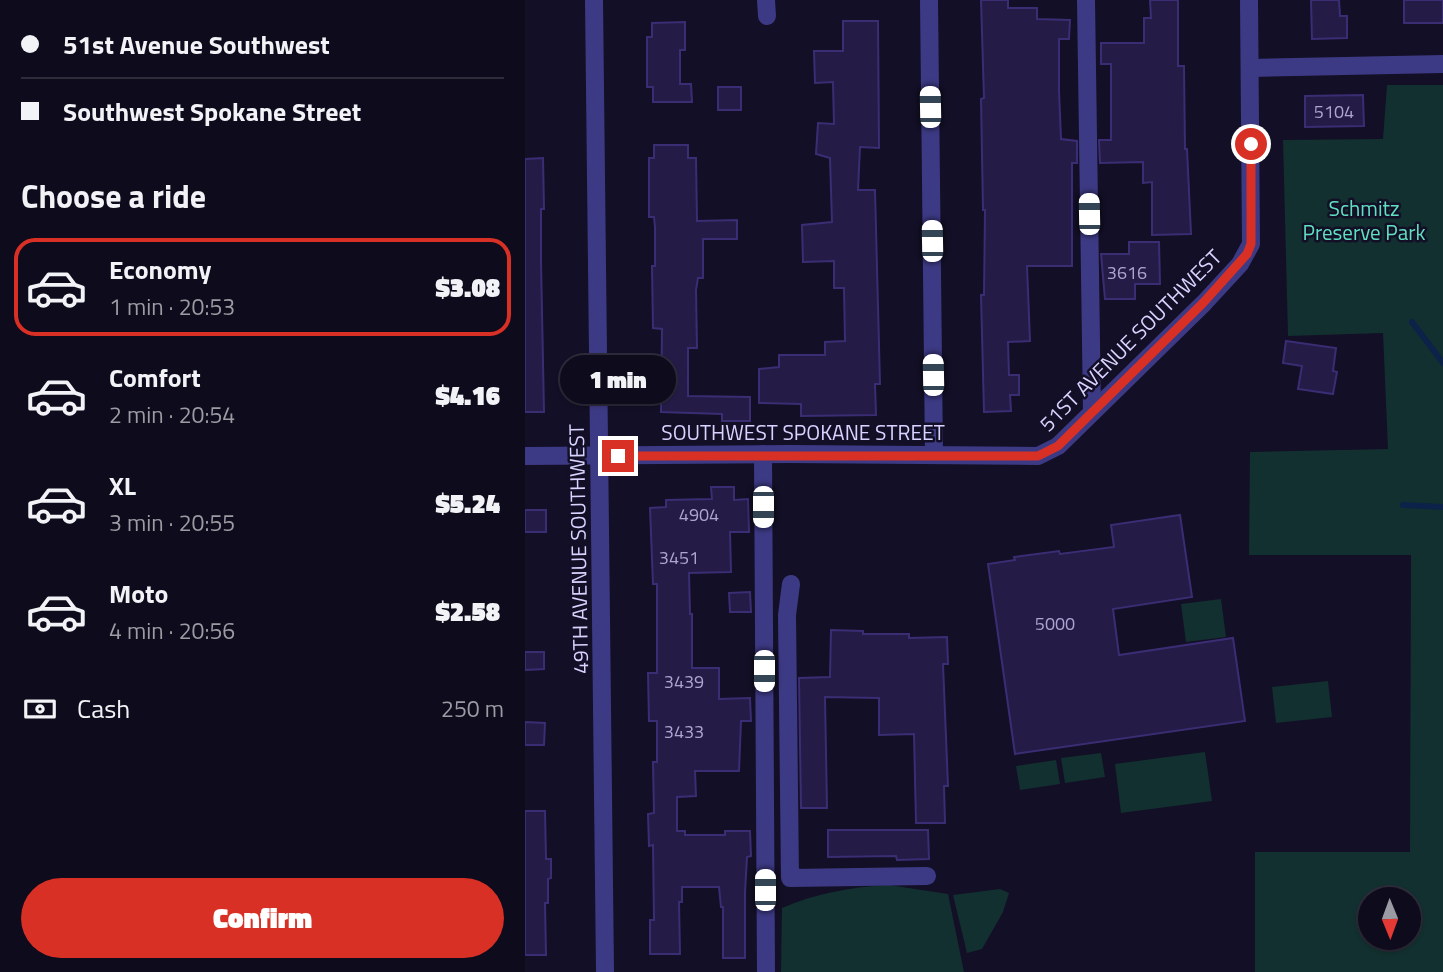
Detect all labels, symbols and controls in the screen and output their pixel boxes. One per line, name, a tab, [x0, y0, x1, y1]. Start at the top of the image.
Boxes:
text: 51st Avenue Southwest	[63, 25, 330, 64]
car	[920, 86, 941, 128]
text: Southwest Spokane Street	[63, 92, 361, 131]
house number: 5104	[1314, 98, 1354, 125]
route start	[1235, 128, 1267, 160]
text: Choose a ride	[21, 172, 206, 220]
park label: Schmitz Preserve Park	[1302, 192, 1426, 248]
car	[1079, 193, 1100, 235]
car	[922, 220, 943, 262]
street label: 51ST AVENUE SOUTHWEST	[1031, 241, 1229, 439]
text: Economy	[109, 250, 211, 289]
icon: car	[25, 256, 88, 319]
house number: 3616	[1107, 259, 1147, 286]
text: $3.08	[435, 268, 500, 307]
text: 1 min · 20:53	[109, 289, 235, 324]
callout: 1 min	[560, 354, 676, 404]
car	[923, 354, 944, 396]
text: Comfort	[109, 358, 201, 397]
text: 1 min	[589, 362, 647, 397]
icon: car	[25, 364, 88, 427]
text: $4.16	[435, 376, 500, 415]
text: 2 min · 20:54	[109, 397, 235, 432]
street label: SOUTHWEST SPOKANE STREET	[661, 416, 945, 448]
street label: 49TH AVENUE SOUTHWEST	[560, 424, 596, 674]
route end	[602, 440, 634, 472]
text: XL	[109, 466, 136, 505]
icon: car	[25, 472, 88, 535]
text: $5.24	[435, 484, 500, 523]
car	[753, 486, 774, 528]
house number: 4904	[679, 501, 719, 528]
text: 3 min · 20:55	[109, 505, 235, 540]
house number: 3451	[659, 544, 699, 571]
text: Moto	[109, 574, 168, 613]
icon: car	[25, 580, 88, 643]
text: $2.58	[435, 592, 500, 631]
house number: 5000	[1035, 610, 1075, 637]
text: 4 min · 20:56	[109, 613, 235, 648]
car	[754, 650, 775, 692]
house number: 3439	[664, 668, 704, 695]
text: Cash	[77, 689, 130, 728]
icon: cash	[21, 690, 59, 728]
text: 250 m	[441, 691, 504, 726]
house number: 3433	[664, 718, 704, 745]
car	[755, 869, 776, 911]
button: Confirm	[21, 878, 504, 958]
north arrow	[1358, 887, 1421, 950]
map controls	[1358, 887, 1421, 950]

